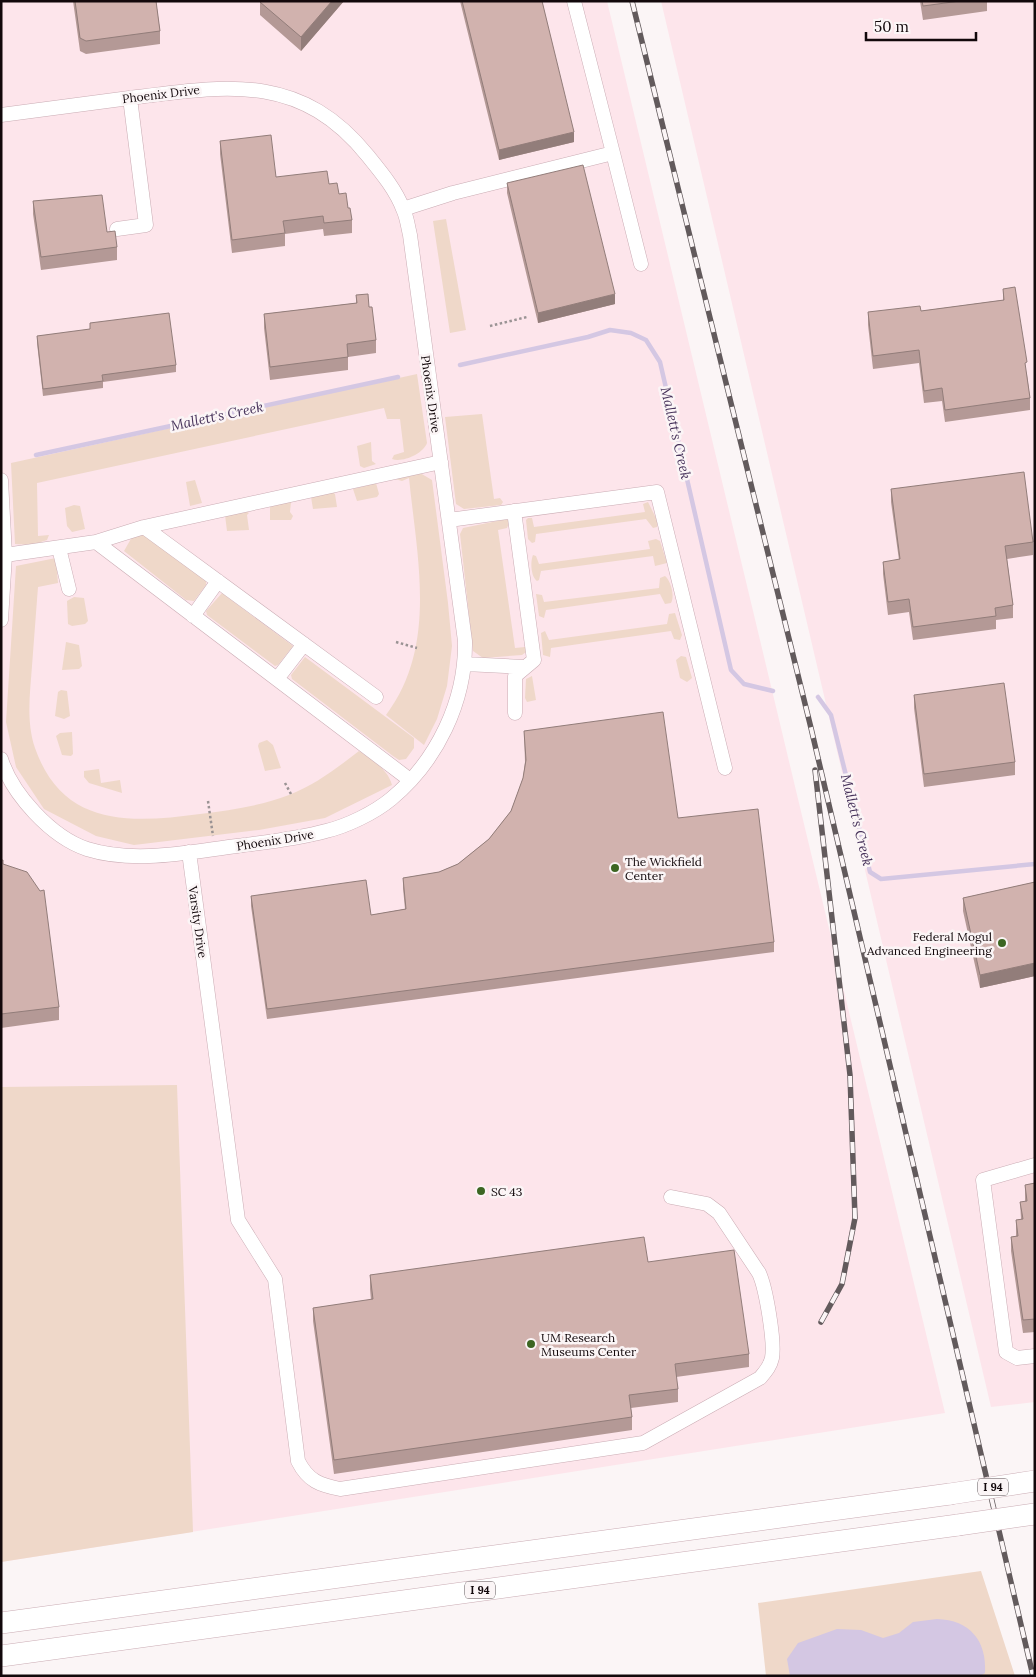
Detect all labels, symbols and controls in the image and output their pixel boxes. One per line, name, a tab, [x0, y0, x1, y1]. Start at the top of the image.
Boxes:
scale bar	[866, 10, 976, 42]
text: 50 m	[874, 17, 909, 36]
street label: Phoenix Drive	[121, 82, 201, 106]
street label: Phoenix Drive	[418, 354, 444, 434]
water label: Mallett's Creek	[657, 385, 695, 481]
water label: Mallett's Creek	[169, 397, 265, 435]
water label: Mallett's Creek	[837, 772, 877, 868]
street label: Phoenix Drive	[235, 826, 315, 854]
place label: The Wickfield Center	[625, 854, 702, 883]
marker: The Wickfield Center	[609, 862, 621, 874]
street label: Varsity Drive	[185, 884, 211, 959]
place label: Federal Mogul Advanced Engineering	[866, 929, 992, 958]
marker: Federal Mogul Advanced Engineering	[996, 937, 1008, 949]
place label: SC 43	[491, 1184, 523, 1199]
marker: SC 43	[475, 1185, 487, 1197]
place label: UM Research Museums Center	[541, 1330, 637, 1359]
marker: UM Research Museums Center	[525, 1338, 537, 1350]
road number: I 94	[978, 1478, 1008, 1495]
road number: I 94	[465, 1582, 495, 1598]

